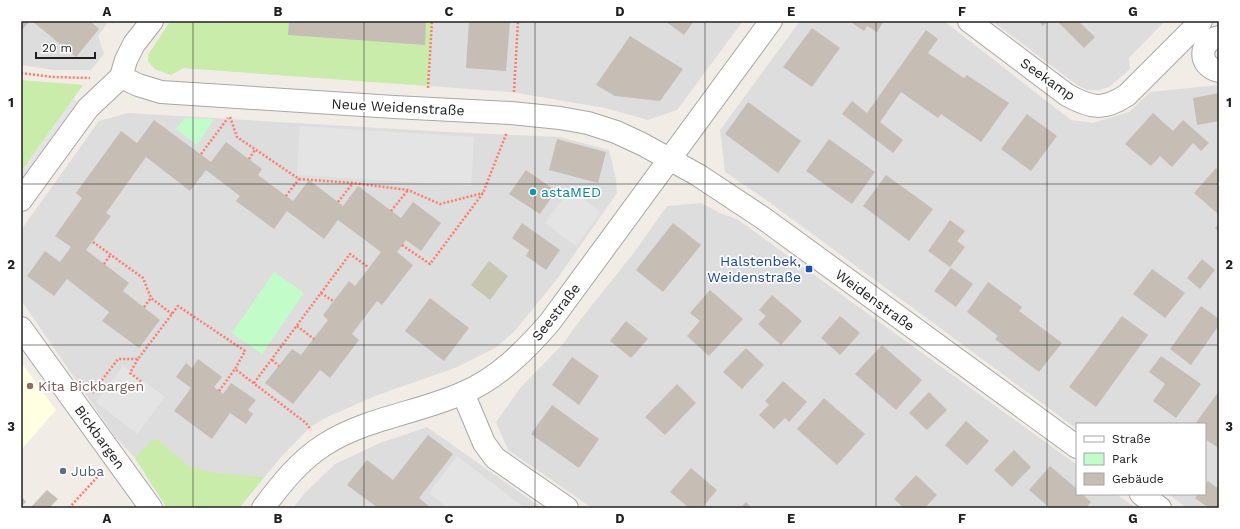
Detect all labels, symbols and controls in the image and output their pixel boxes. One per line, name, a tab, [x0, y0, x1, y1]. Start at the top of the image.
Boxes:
text: A	[103, 4, 112, 19]
text: B	[274, 4, 283, 19]
text: C	[445, 4, 454, 19]
text: D	[615, 4, 625, 19]
text: E	[787, 4, 795, 19]
text: F	[958, 4, 966, 19]
text: G	[1128, 4, 1138, 19]
scale bar	[36, 34, 95, 60]
text: 20 m	[42, 41, 72, 55]
street label: Seekamp	[1018, 54, 1078, 104]
text: 1	[8, 95, 14, 110]
text: 1	[1226, 95, 1232, 110]
street label: Neue Weidenstraße	[331, 96, 465, 118]
place label: astaMED	[541, 184, 601, 200]
marker: astaMED	[528, 187, 538, 197]
place label: Halstenbek, Weidenstraße	[707, 253, 801, 285]
text: 2	[7, 257, 15, 272]
text: 2	[1225, 257, 1233, 272]
marker: Halstenbek, Weidenstraße	[804, 264, 814, 274]
street label: Weidenstraße	[832, 266, 918, 334]
street label: Seestraße	[529, 280, 583, 344]
place label: Kita Bickbargen	[38, 378, 144, 394]
marker: Kita Bickbargen	[25, 381, 35, 391]
street label: Bickbargen	[72, 402, 128, 472]
text: 3	[7, 419, 15, 434]
text: 3	[1225, 419, 1233, 434]
legend	[1076, 423, 1206, 495]
text: Straße	[1112, 432, 1151, 446]
text: Park	[1112, 452, 1138, 466]
place label: Juba	[71, 463, 104, 479]
marker: Juba	[58, 466, 68, 476]
text: Gebäude	[1112, 472, 1164, 486]
text: A	[103, 511, 112, 526]
text: B	[274, 511, 283, 526]
text: C	[445, 511, 454, 526]
text: D	[615, 511, 625, 526]
text: E	[787, 511, 795, 526]
text: F	[958, 511, 966, 526]
text: G	[1128, 511, 1138, 526]

